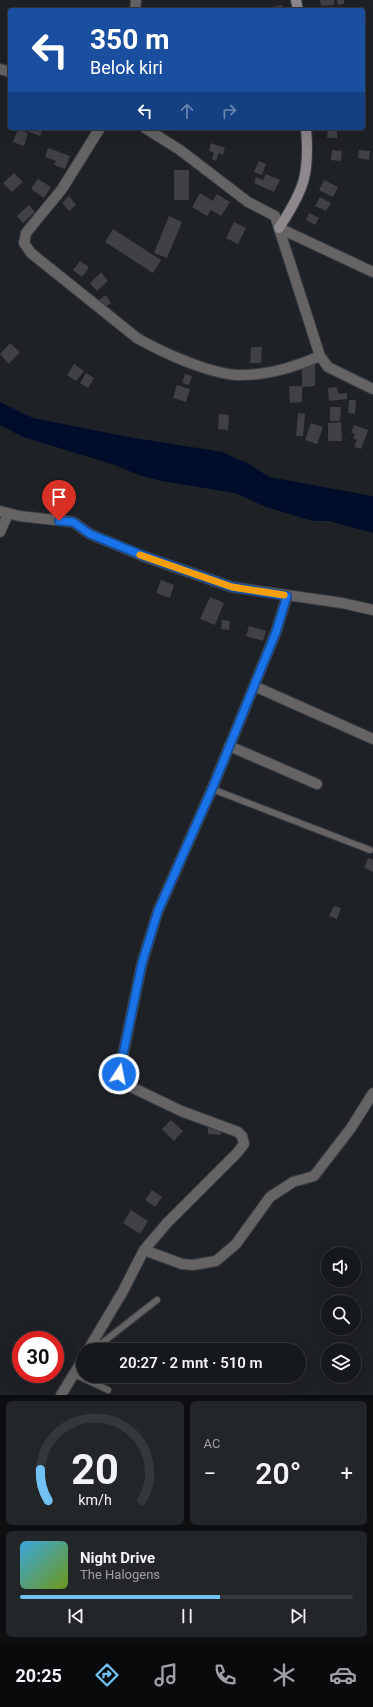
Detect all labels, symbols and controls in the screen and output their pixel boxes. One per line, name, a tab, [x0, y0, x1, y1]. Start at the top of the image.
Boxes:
text: 350 m	[90, 23, 169, 56]
icon: left	[24, 24, 76, 76]
text: Belok kiri	[90, 57, 163, 78]
icon: left	[134, 100, 156, 122]
icon: ahead	[176, 100, 198, 122]
icon: right	[218, 100, 240, 122]
pin	[42, 480, 76, 521]
icon: arrive	[48, 486, 70, 508]
position arrow	[98, 1053, 140, 1095]
map controls	[321, 1247, 361, 1383]
button: sound	[321, 1247, 361, 1287]
button: search	[321, 1295, 361, 1335]
speed limit sign: 30	[12, 1331, 64, 1383]
button: layers	[321, 1343, 361, 1383]
text: 20:27 · 2 mnt · 510 m	[119, 1354, 263, 1372]
text: AC	[204, 1436, 220, 1451]
text: 20	[71, 1445, 119, 1494]
text: 20°	[255, 1456, 301, 1491]
text: −	[204, 1461, 216, 1486]
text: +	[341, 1461, 353, 1486]
text: km/h	[78, 1492, 112, 1508]
text: Night Drive	[80, 1549, 155, 1567]
text: The Halogens	[80, 1567, 160, 1582]
icon: previous	[65, 1605, 87, 1627]
icon: pause	[176, 1605, 198, 1627]
icon: next	[287, 1605, 309, 1627]
icon: directions	[93, 1661, 121, 1689]
icon: music	[152, 1661, 180, 1689]
icon: phone	[211, 1661, 239, 1689]
icon: climate	[270, 1661, 298, 1689]
icon: car	[329, 1661, 357, 1689]
text: 20:25	[16, 1665, 62, 1686]

